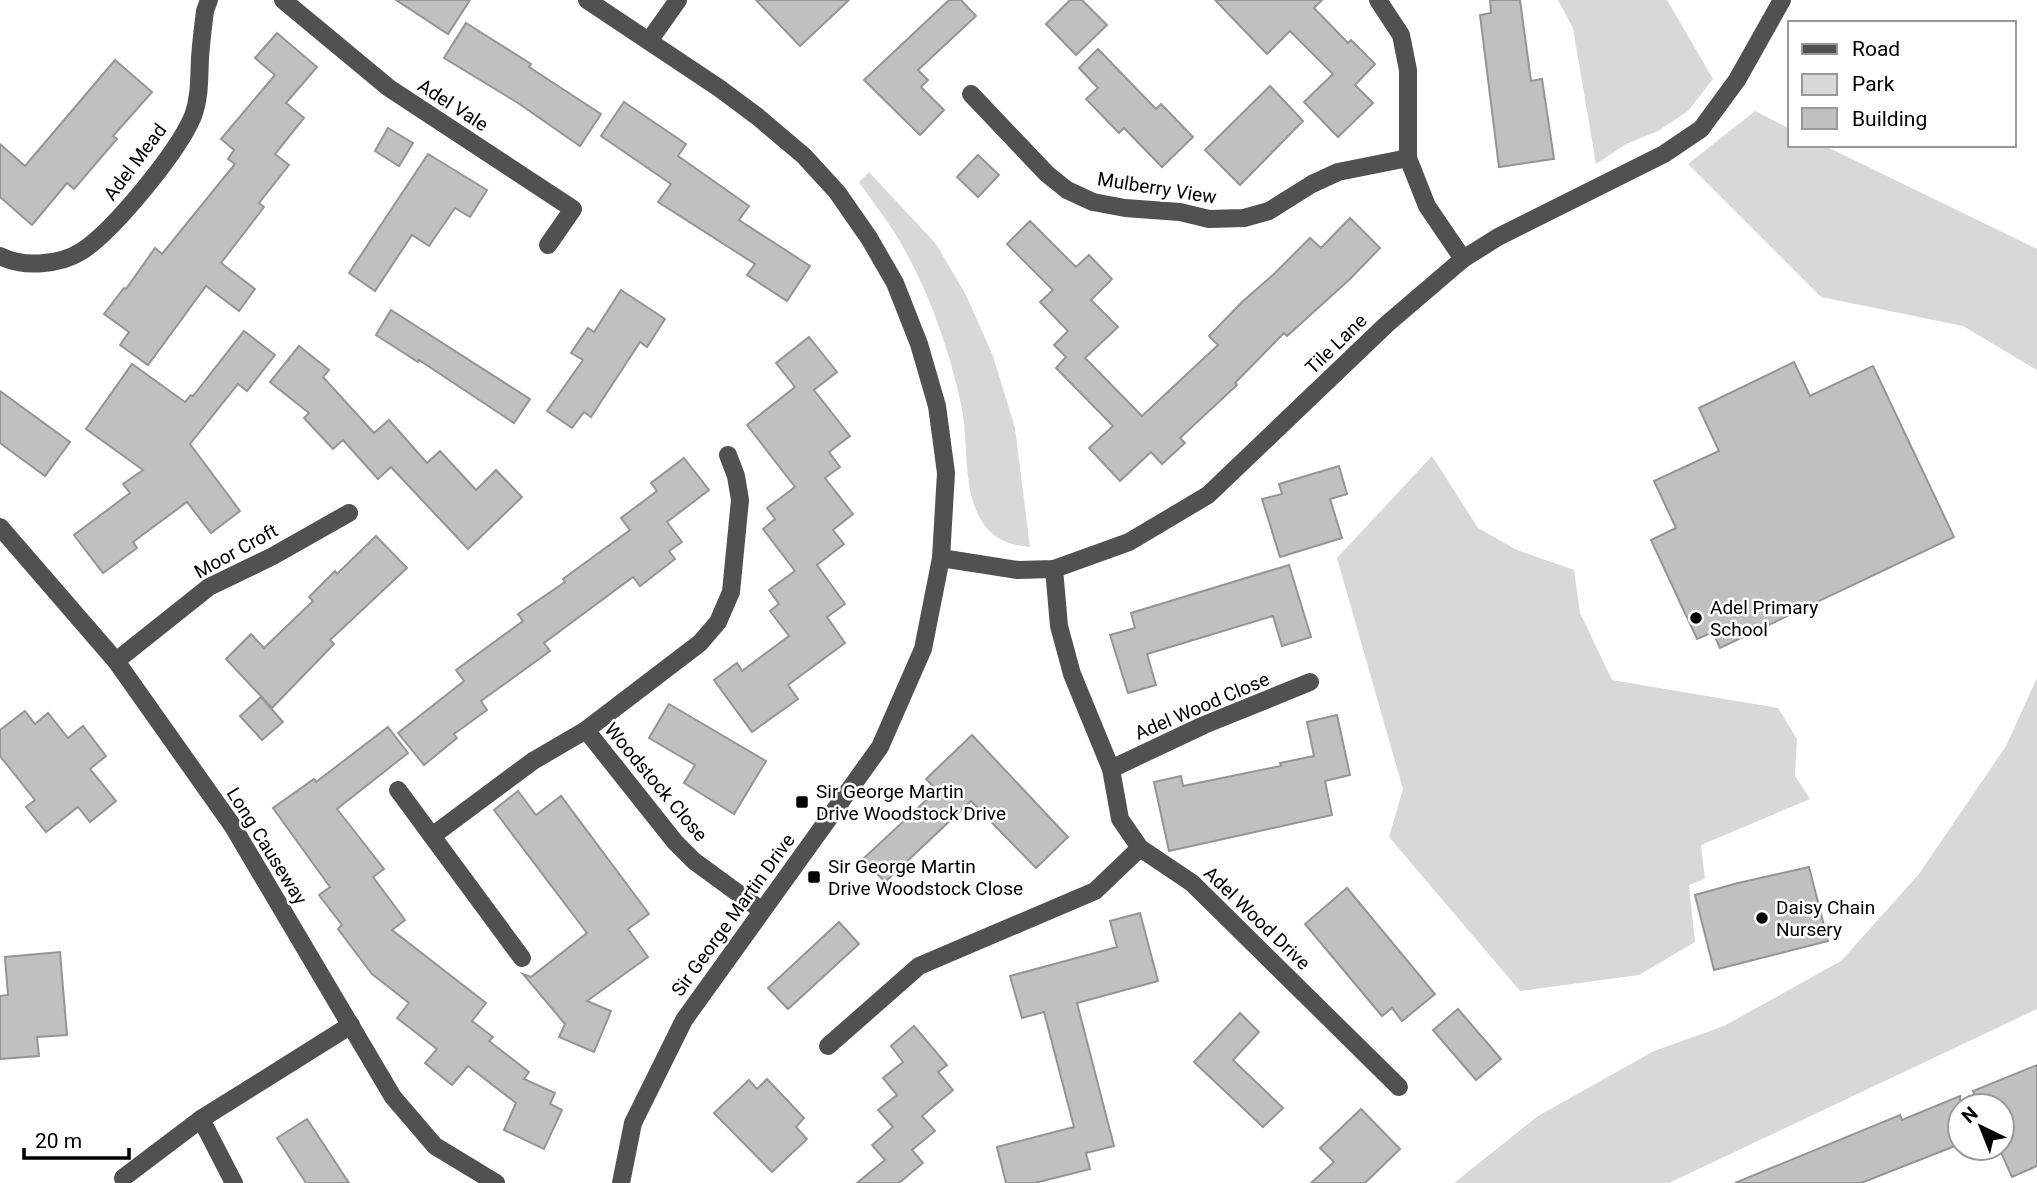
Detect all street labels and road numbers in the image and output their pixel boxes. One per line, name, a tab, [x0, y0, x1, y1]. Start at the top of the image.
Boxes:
street label: Adel Vale	[414, 74, 492, 136]
street label: Adel Mead	[99, 119, 171, 205]
street label: Mulberry View	[1096, 167, 1218, 209]
street label: Tile Lane	[1300, 309, 1372, 379]
street label: Moor Croft	[190, 519, 282, 583]
street label: Adel Wood Close	[1131, 667, 1273, 745]
street label: Woodstock Close	[600, 718, 712, 846]
street label: Long Causeway	[222, 783, 312, 909]
street label: Sir George Martin Drive	[666, 829, 800, 1001]
street label: Adel Wood Drive	[1199, 861, 1315, 975]

